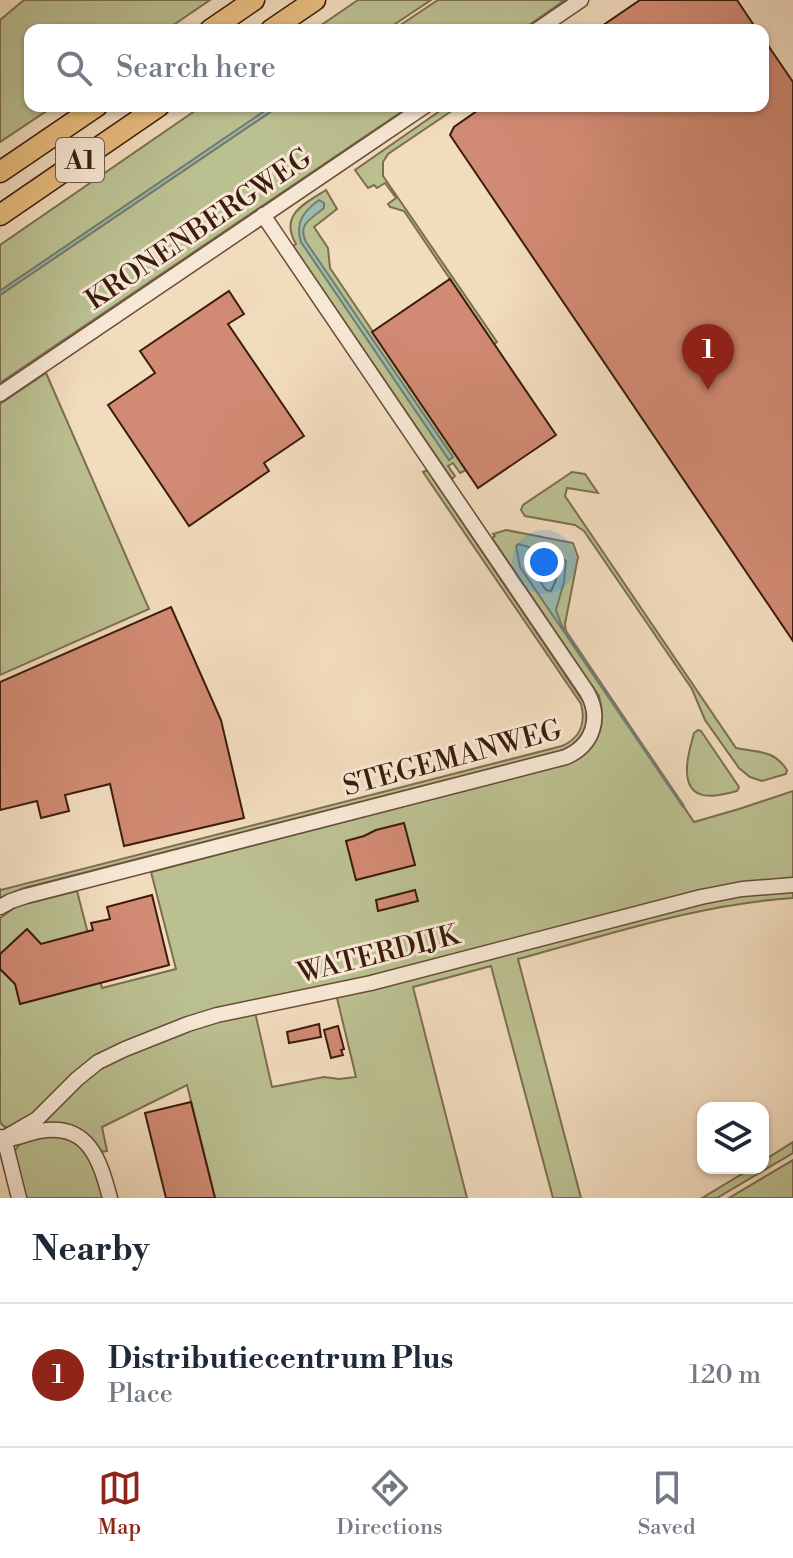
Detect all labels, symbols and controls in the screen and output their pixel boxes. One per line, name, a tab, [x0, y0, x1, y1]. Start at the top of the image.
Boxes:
search box	[24, 24, 769, 112]
icon: search	[52, 46, 96, 90]
text: Search here	[116, 49, 276, 87]
road number: A1	[56, 138, 104, 182]
street label: KRONENBERGWEG	[79, 140, 319, 318]
pin: 1	[682, 324, 734, 390]
your location	[524, 542, 564, 582]
street label: STEGEMANWEG	[339, 712, 566, 804]
street label: WATERDIJK	[293, 917, 464, 992]
map controls	[697, 1102, 769, 1174]
button: layers	[697, 1102, 769, 1174]
text: Nearby	[32, 1229, 150, 1271]
text: Distributiecentrum Plus	[108, 1340, 453, 1378]
text: 1	[52, 1359, 64, 1391]
text: 120 m	[689, 1359, 761, 1391]
text: Place	[108, 1378, 173, 1410]
tab: Map	[98, 1466, 142, 1541]
tab: Directions	[337, 1466, 443, 1541]
tab: Saved	[638, 1466, 695, 1541]

